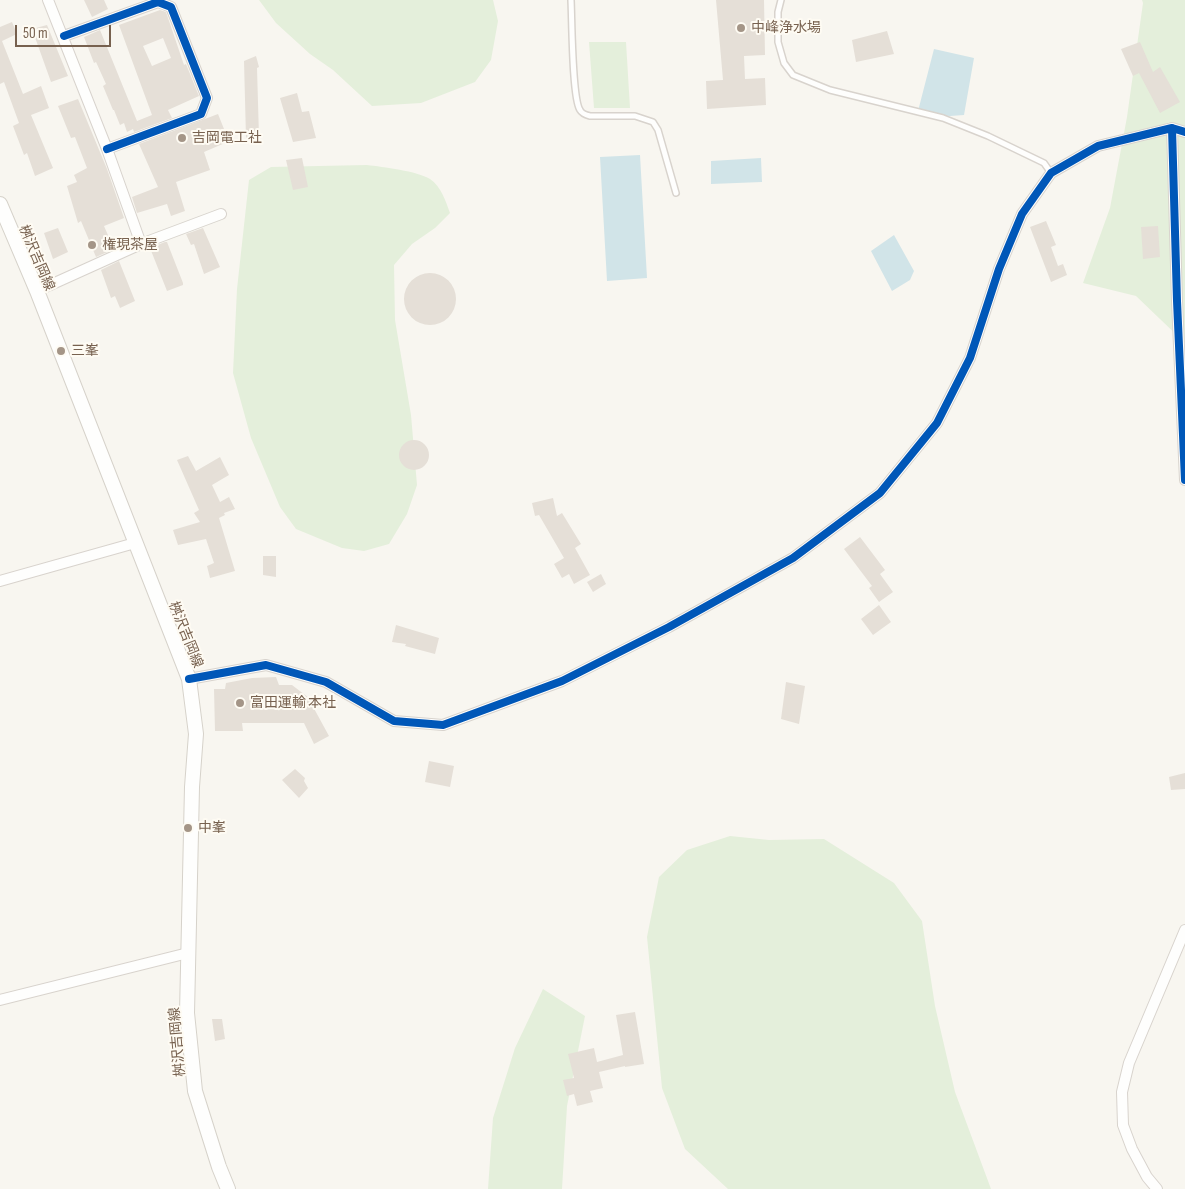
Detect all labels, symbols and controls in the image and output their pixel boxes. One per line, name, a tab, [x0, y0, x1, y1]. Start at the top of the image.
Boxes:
scale bar	[18, 15, 114, 47]
place label: 中峰浄水場	[751, 20, 821, 36]
marker: 中峰浄水場	[735, 22, 747, 34]
text: 50 m	[23, 24, 48, 43]
place label: 吉岡電工社	[192, 130, 262, 146]
marker: 吉岡電工社	[176, 132, 188, 144]
street label: 桝沢吉岡線	[15, 223, 57, 293]
place label: 権現茶屋	[102, 237, 158, 253]
marker: 権現茶屋	[86, 239, 98, 251]
place label: 三峯	[71, 343, 99, 359]
marker: 三峯	[55, 345, 67, 357]
street label: 桝沢吉岡線	[164, 599, 206, 671]
place label: 富田運輸 本社	[250, 695, 336, 711]
marker: 富田運輸 本社	[234, 697, 246, 709]
place label: 中峯	[198, 820, 226, 836]
marker: 中峯	[182, 822, 194, 834]
street label: 桝沢吉岡線	[167, 1006, 189, 1078]

